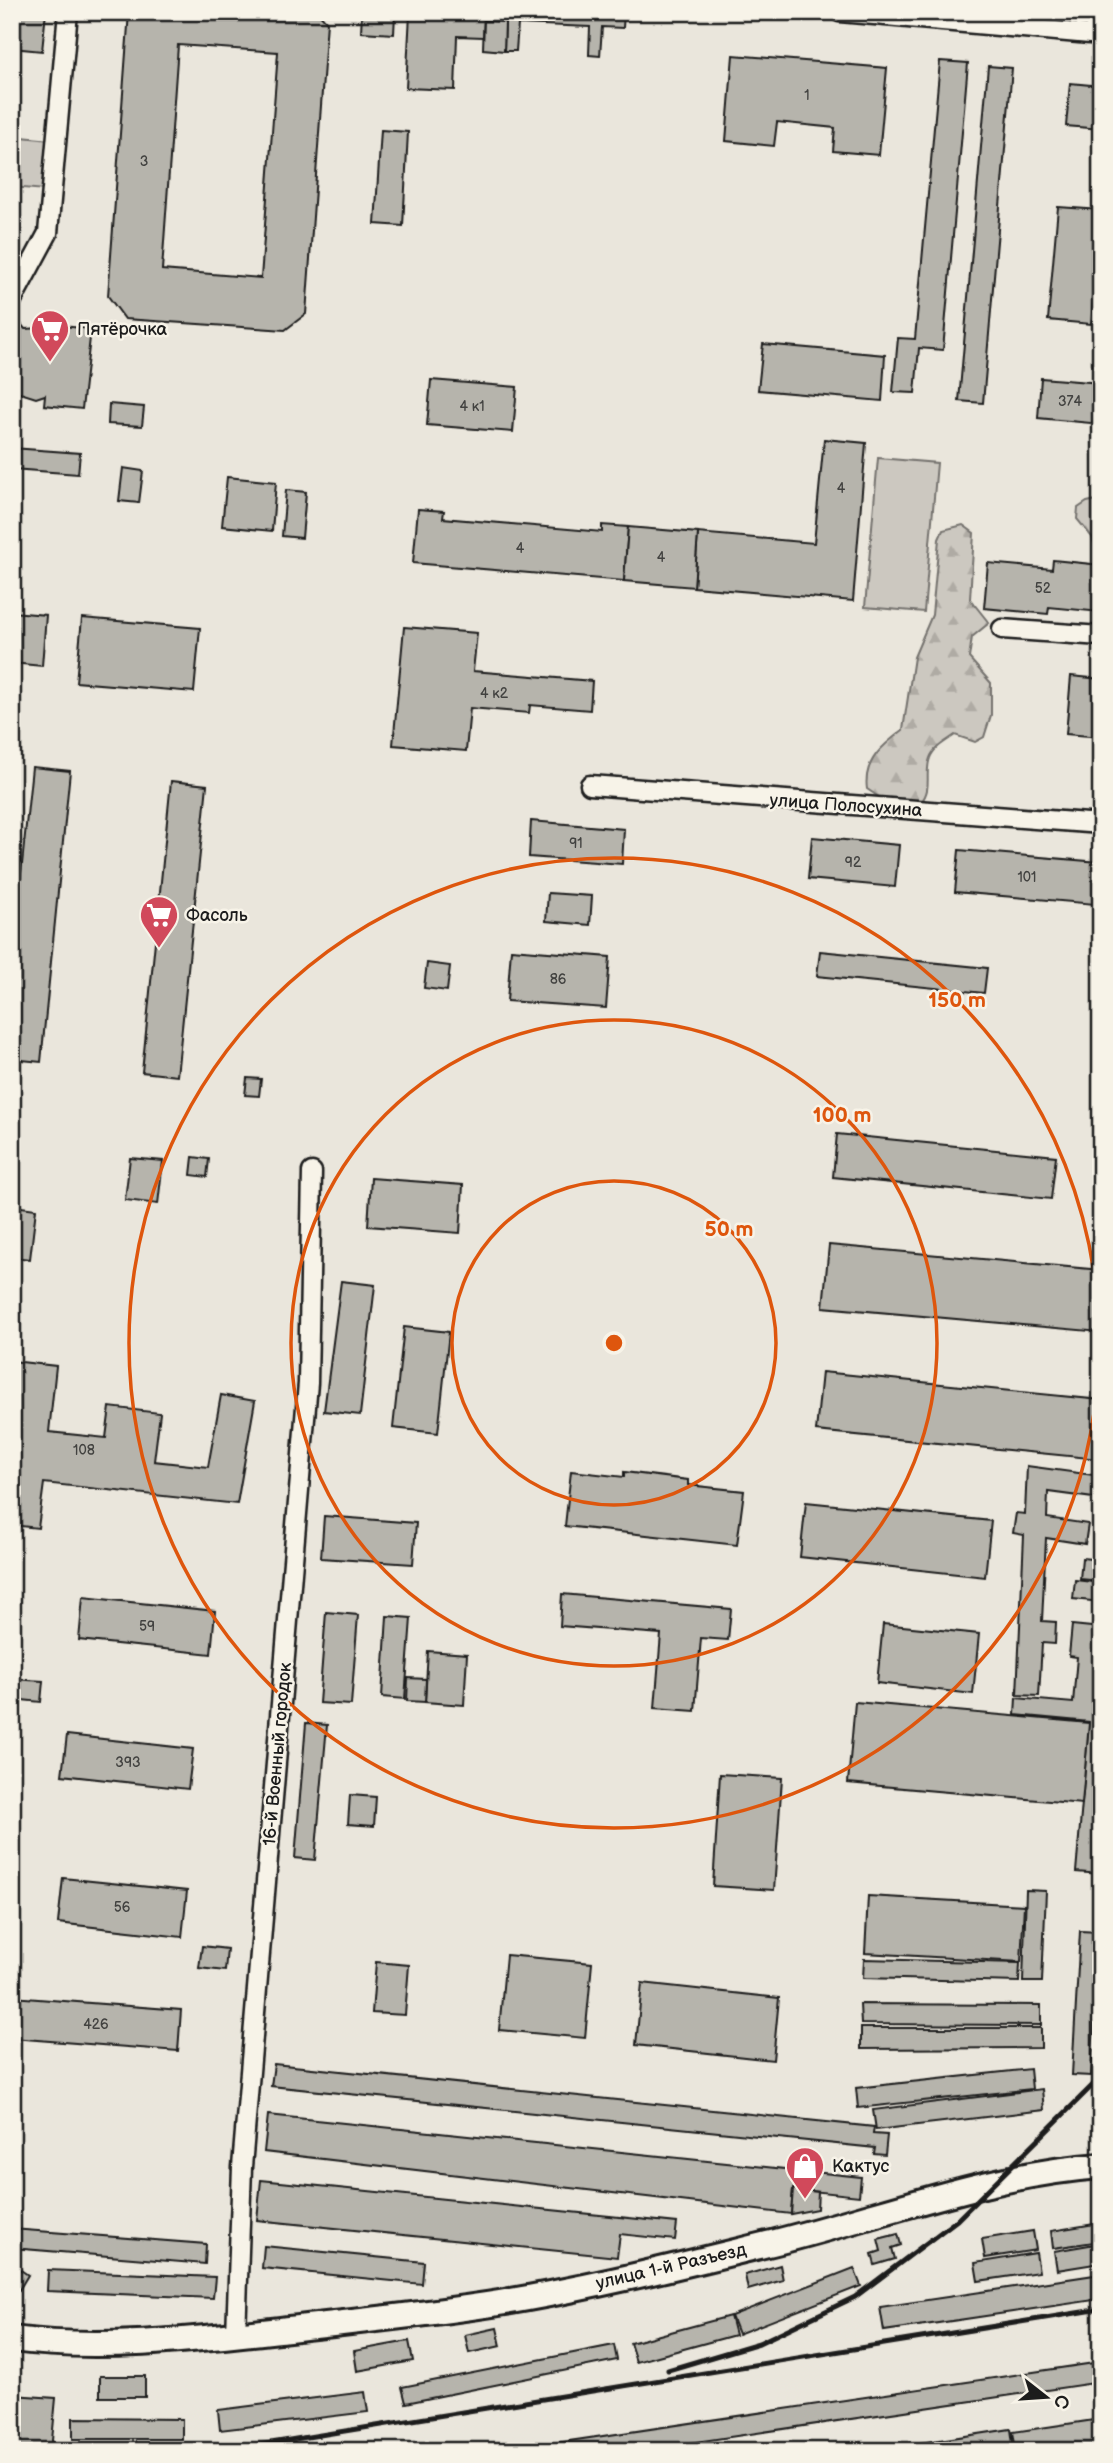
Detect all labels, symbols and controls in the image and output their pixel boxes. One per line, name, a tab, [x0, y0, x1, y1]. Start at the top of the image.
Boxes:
house number: 1	[804, 87, 810, 104]
house number: 3	[140, 153, 148, 170]
supermarket icon: Пятёрочка	[29, 308, 71, 363]
place label: Пятёрочка	[77, 319, 168, 340]
house number: 374	[1058, 393, 1082, 410]
house number: 4 к1	[459, 398, 485, 415]
house number: 4	[837, 480, 846, 497]
house number: 4	[516, 540, 525, 557]
house number: 4	[657, 549, 666, 566]
house number: 52	[1035, 580, 1052, 597]
house number: 4 к2	[480, 685, 509, 702]
street label: улица Полосухина	[769, 790, 923, 821]
house number: 91	[569, 835, 583, 852]
house number: 92	[845, 854, 862, 871]
house number: 101	[1017, 869, 1037, 886]
supermarket icon: Фасоль	[138, 894, 180, 949]
place label: Фасоль	[186, 905, 248, 926]
house number: 86	[550, 971, 567, 988]
text: 150 m	[928, 988, 986, 1013]
text: 100 m	[813, 1103, 871, 1128]
text: 50 m	[705, 1217, 753, 1242]
centre of rings	[602, 1331, 626, 1355]
house number: 108	[73, 1442, 95, 1459]
house number: 59	[139, 1618, 155, 1635]
street label: 16-й Военный городок	[259, 1661, 296, 1847]
house number: 393	[115, 1754, 141, 1771]
house number: 56	[114, 1899, 131, 1916]
house number: 426	[83, 2016, 109, 2033]
shop icon: Кактус	[784, 2145, 826, 2200]
place label: Кактус	[832, 2156, 889, 2177]
street label: улица 1-й Разъезд	[594, 2239, 748, 2294]
north arrow	[1012, 2362, 1082, 2432]
text: С	[1048, 2392, 1074, 2411]

